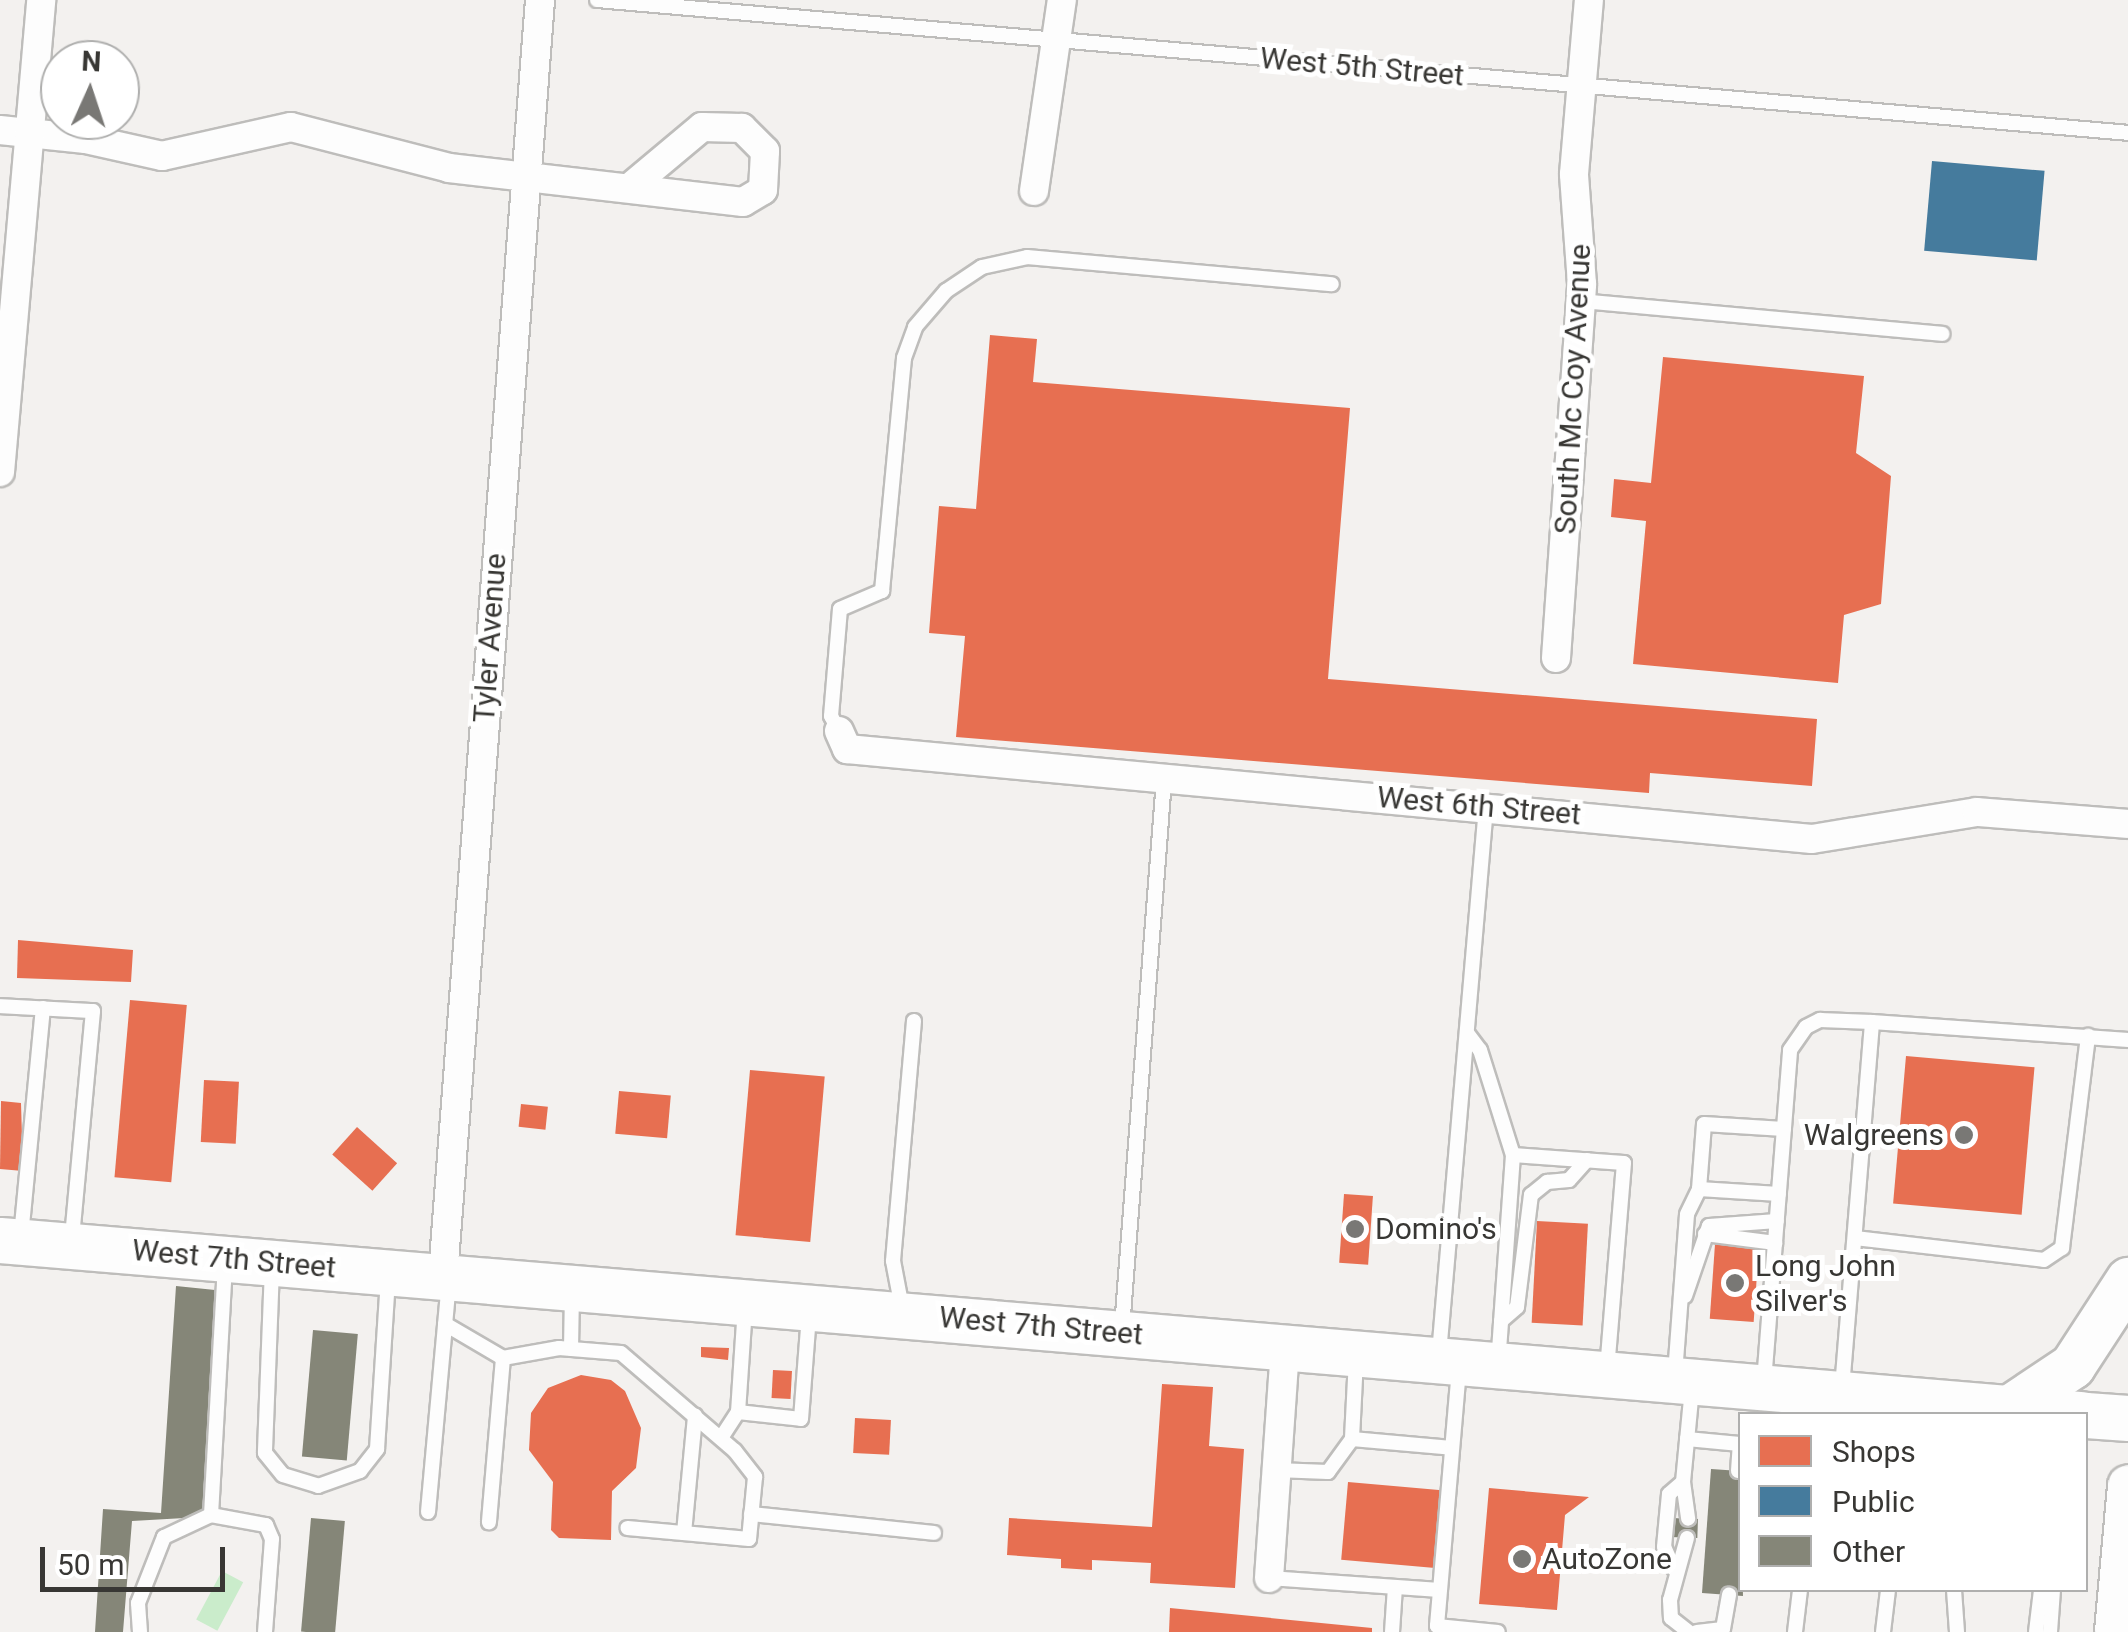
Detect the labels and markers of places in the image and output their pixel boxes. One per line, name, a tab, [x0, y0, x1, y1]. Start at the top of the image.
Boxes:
place label: Walgreens	[1804, 1117, 1944, 1153]
marker: Walgreens	[1953, 1124, 1975, 1146]
place label: Domino's	[1375, 1211, 1497, 1247]
marker: Domino's	[1344, 1218, 1366, 1240]
place label: Long John Silver's	[1755, 1248, 1896, 1318]
marker: Long John Silver's	[1724, 1272, 1746, 1294]
place label: AutoZone	[1542, 1541, 1672, 1577]
marker: AutoZone	[1511, 1548, 1533, 1570]

